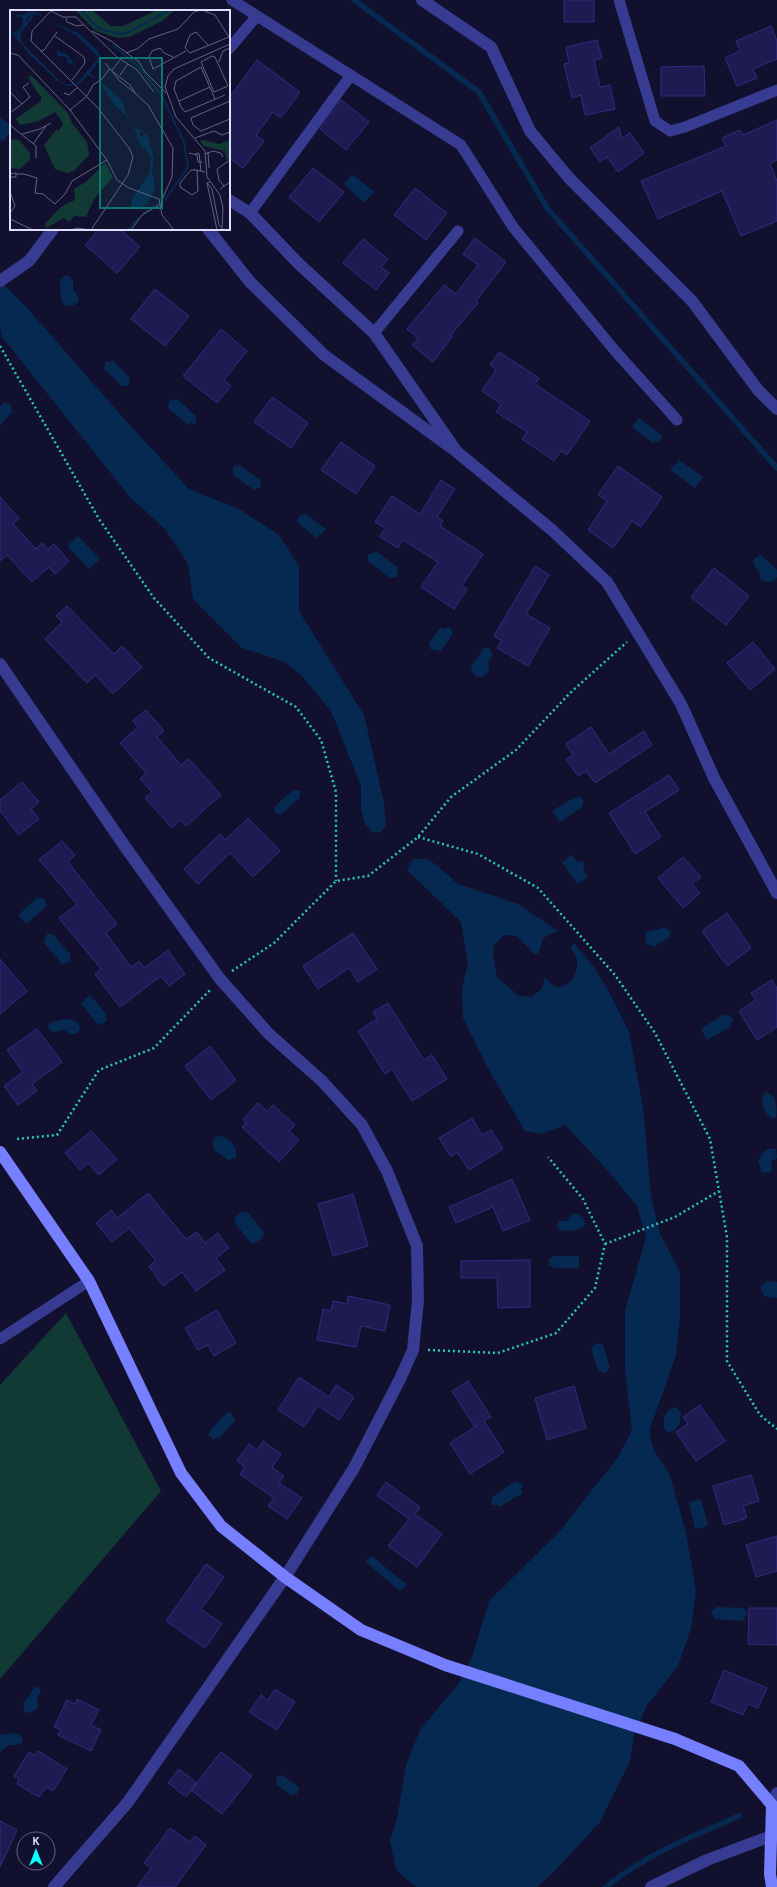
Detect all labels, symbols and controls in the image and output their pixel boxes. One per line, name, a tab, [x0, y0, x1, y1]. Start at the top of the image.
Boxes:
inset map	[10, 10, 230, 230]
north arrow	[16, 1831, 56, 1871]
text: K	[32, 1834, 40, 1848]

